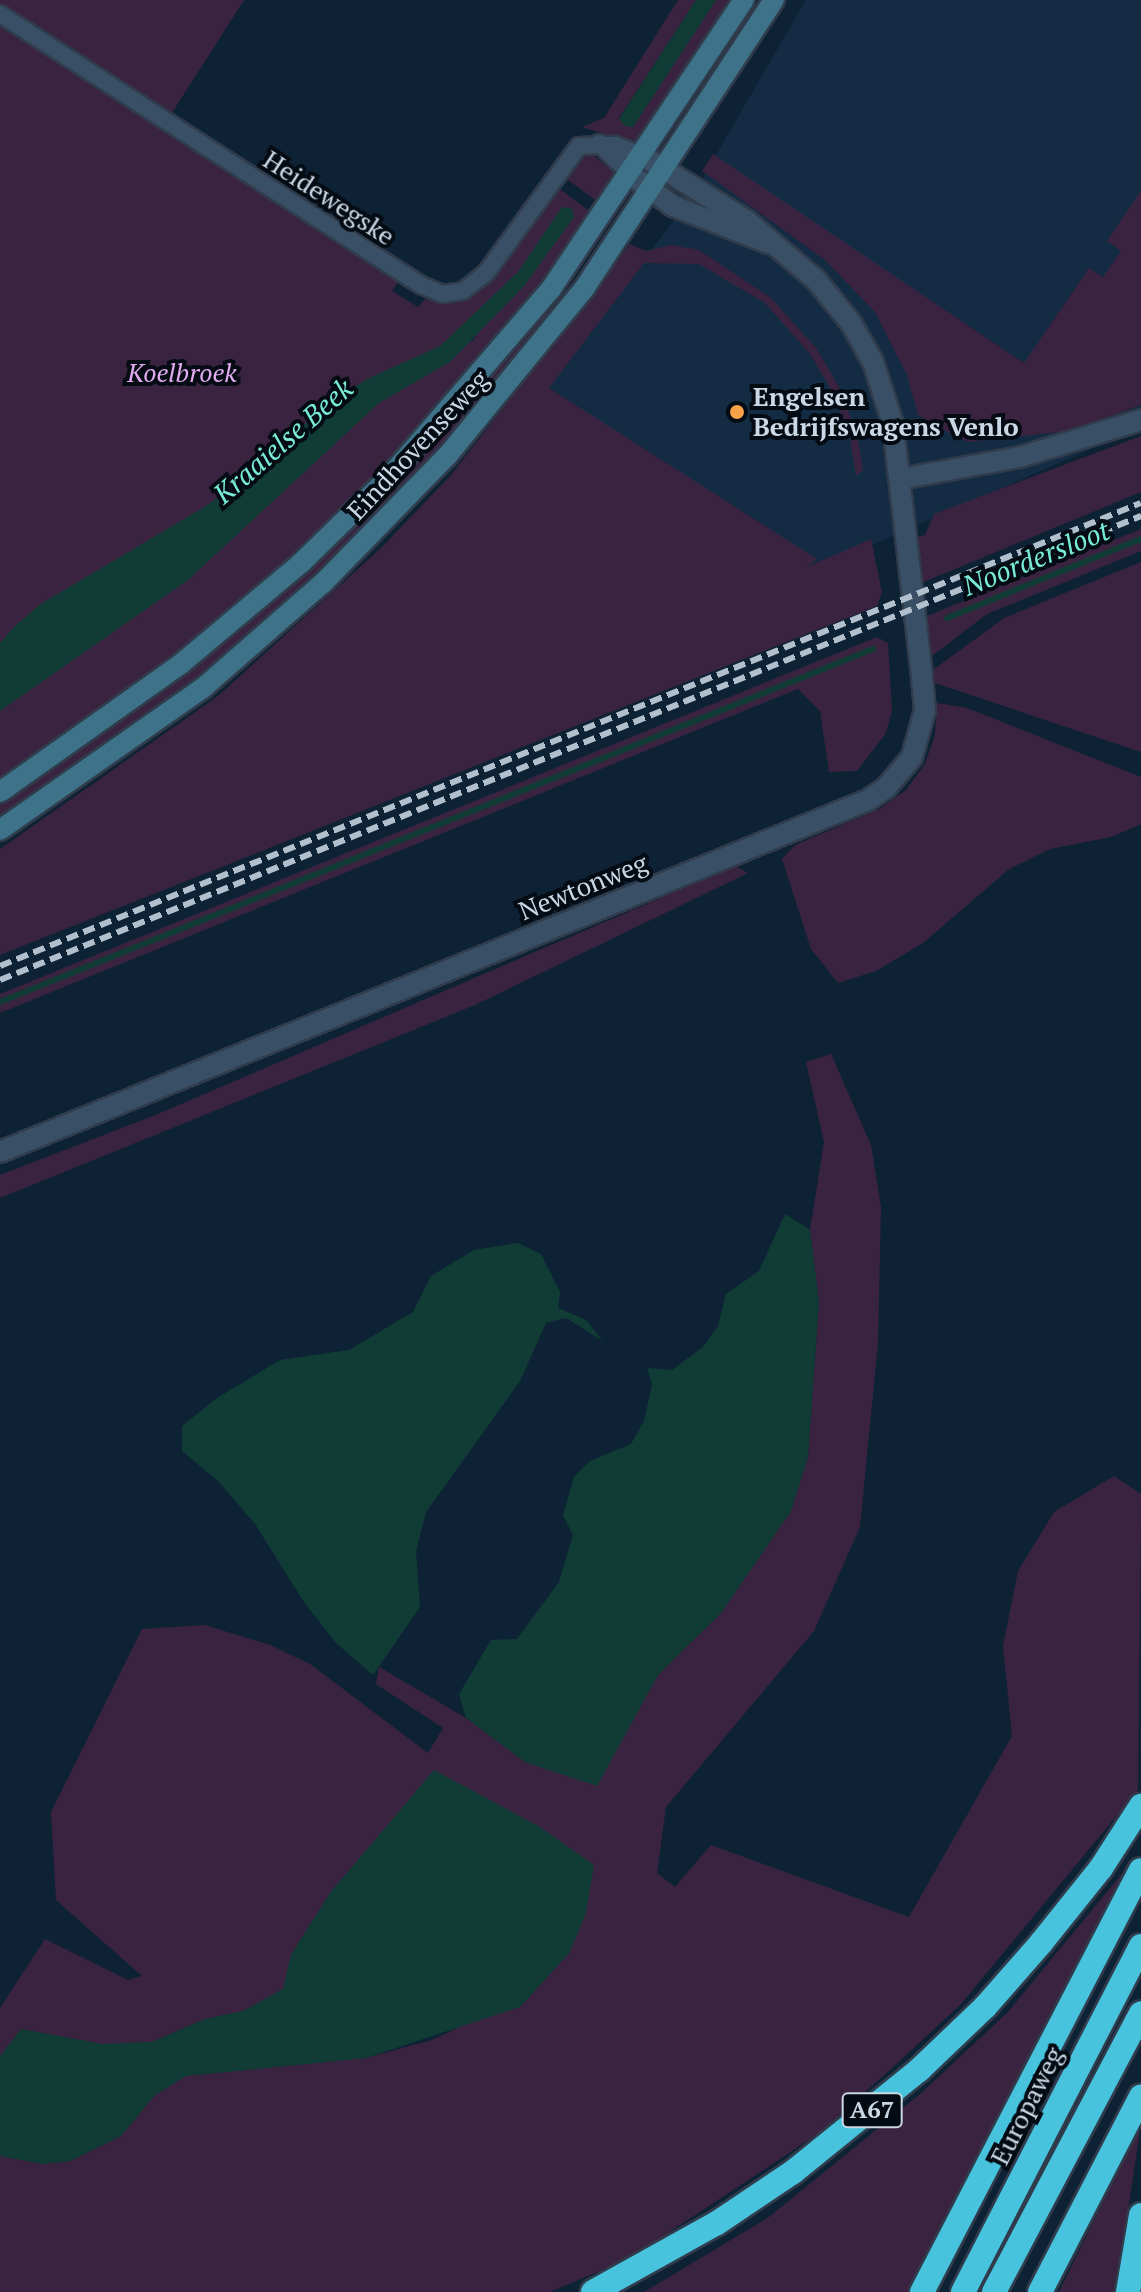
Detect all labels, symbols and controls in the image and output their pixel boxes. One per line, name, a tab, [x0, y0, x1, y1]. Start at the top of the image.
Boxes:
street label: Heidewegske	[258, 144, 400, 252]
park label: Koelbroek	[127, 357, 237, 389]
street label: Eindhovenseweg	[341, 364, 495, 526]
water label: Kraaielse Beek	[207, 371, 359, 511]
place label: Engelsen Bedrijfswagens Venlo	[753, 381, 1019, 442]
marker: Engelsen Bedrijfswagens Venlo	[728, 403, 746, 421]
water label: Noordersloot	[958, 513, 1114, 603]
street label: Newtonweg	[514, 847, 652, 927]
street label: Europaweg	[984, 2042, 1070, 2170]
road number: A67	[840, 2090, 904, 2130]

